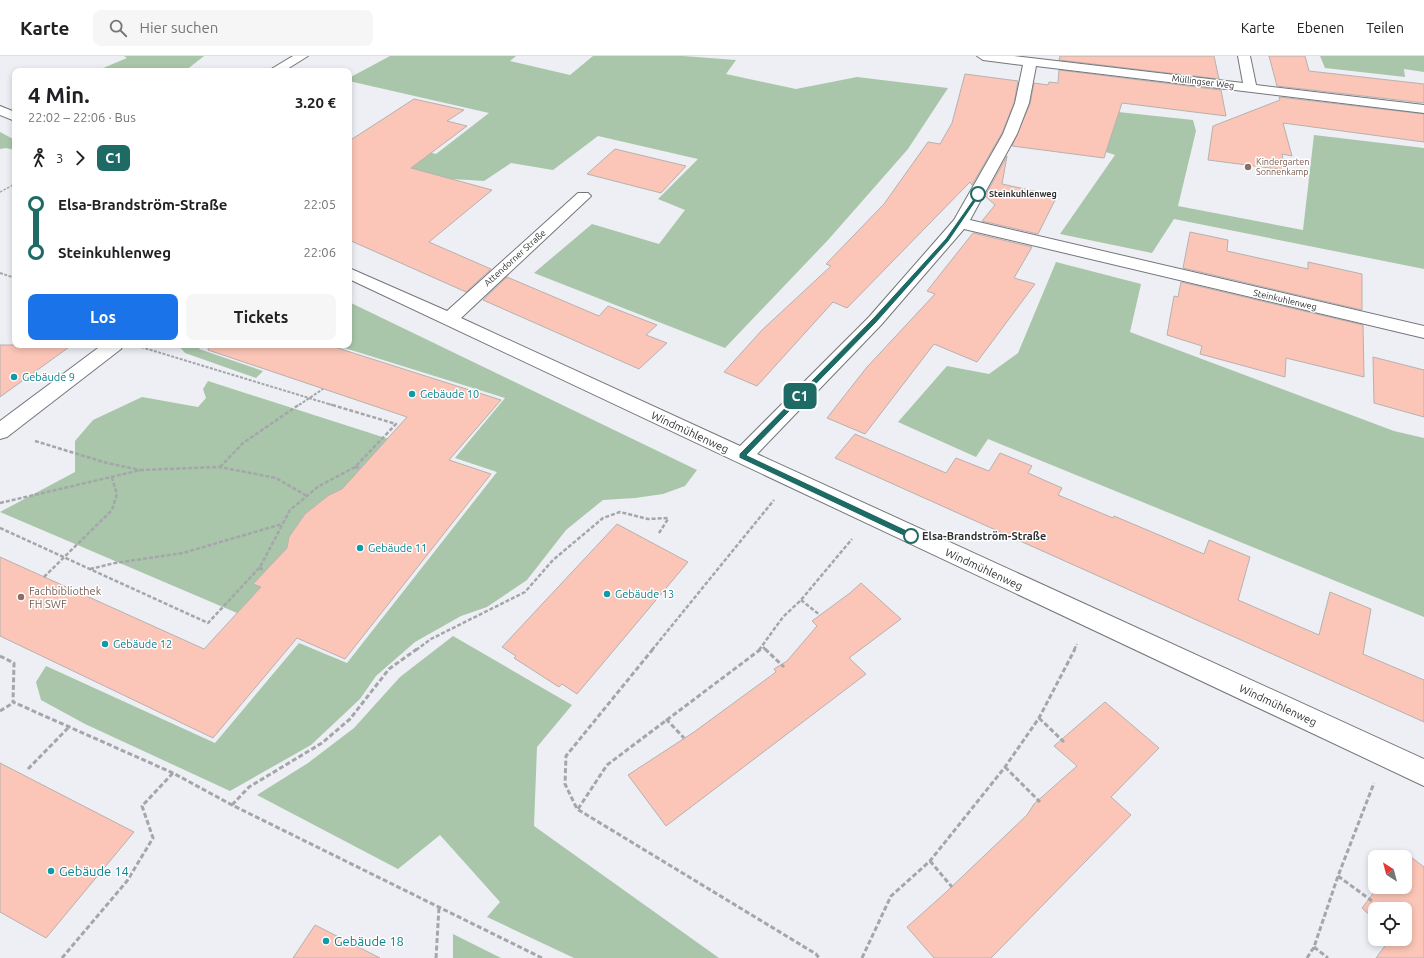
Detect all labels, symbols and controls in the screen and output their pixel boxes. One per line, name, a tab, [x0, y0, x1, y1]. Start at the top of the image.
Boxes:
search box	[93, 10, 373, 46]
text: Karte	[20, 17, 69, 39]
icon: search	[107, 17, 129, 39]
text: Hier suchen	[139, 19, 218, 36]
text: Karte	[1241, 20, 1275, 36]
text: Ebenen	[1297, 20, 1344, 36]
text: Teilen	[1366, 20, 1404, 36]
street label: Müllingser Weg	[1171, 73, 1235, 91]
text: 4 Min.	[28, 82, 90, 107]
text: 3.20 €	[295, 94, 336, 111]
text: 22:02 – 22:06 · Bus	[28, 110, 136, 124]
icon: walk	[28, 147, 50, 169]
icon: forward	[69, 147, 91, 169]
text: C1	[105, 150, 122, 166]
text: 3	[56, 151, 63, 165]
place label: Kindergarten Sonnenkamp	[1256, 157, 1309, 177]
marker: Kindergarten Sonnenkamp	[1243, 162, 1253, 172]
marker: Steinkuhlenweg	[970, 186, 986, 202]
place label: Steinkuhlenweg	[989, 189, 1057, 199]
text: Elsa-Brandström-Straße	[58, 196, 227, 213]
text: 22:05	[303, 197, 336, 211]
street label: Attendorner Straße	[482, 228, 548, 288]
text: Steinkuhlenweg	[58, 244, 171, 261]
text: 22:06	[303, 245, 336, 259]
street label: Steinkuhlenweg	[1252, 288, 1318, 312]
button: Los	[28, 294, 178, 340]
button: Tickets	[186, 294, 336, 340]
place label: Gebäude 9	[22, 371, 75, 383]
marker: Gebäude 9	[9, 372, 19, 382]
line badge: C1	[782, 383, 818, 409]
place label: Gebäude 10	[420, 388, 479, 400]
text: C1	[792, 388, 808, 404]
marker: Gebäude 10	[407, 389, 417, 399]
street label: Windmühlenweg	[649, 409, 731, 455]
marker: Elsa-Brandström-Straße	[903, 528, 919, 544]
place label: Elsa-Brandström-Straße	[922, 530, 1046, 542]
place label: Gebäude 11	[368, 542, 427, 554]
marker: Gebäude 11	[355, 543, 365, 553]
street label: Windmühlenweg	[943, 546, 1025, 592]
place label: Fachbibliothek FH SWF	[29, 585, 102, 610]
place label: Gebäude 13	[615, 588, 674, 600]
marker: Gebäude 13	[602, 589, 612, 599]
marker: Fachbibliothek FH SWF	[16, 592, 26, 602]
place label: Gebäude 12	[113, 638, 172, 650]
marker: Gebäude 12	[100, 639, 110, 649]
street label: Windmühlenweg	[1237, 682, 1319, 728]
north arrow	[1368, 850, 1412, 894]
map controls	[1368, 850, 1412, 946]
place label: Gebäude 14	[59, 864, 129, 878]
marker: Gebäude 14	[46, 866, 56, 876]
button: locate	[1368, 902, 1412, 946]
place label: Gebäude 18	[334, 934, 404, 948]
marker: Gebäude 18	[321, 936, 331, 946]

